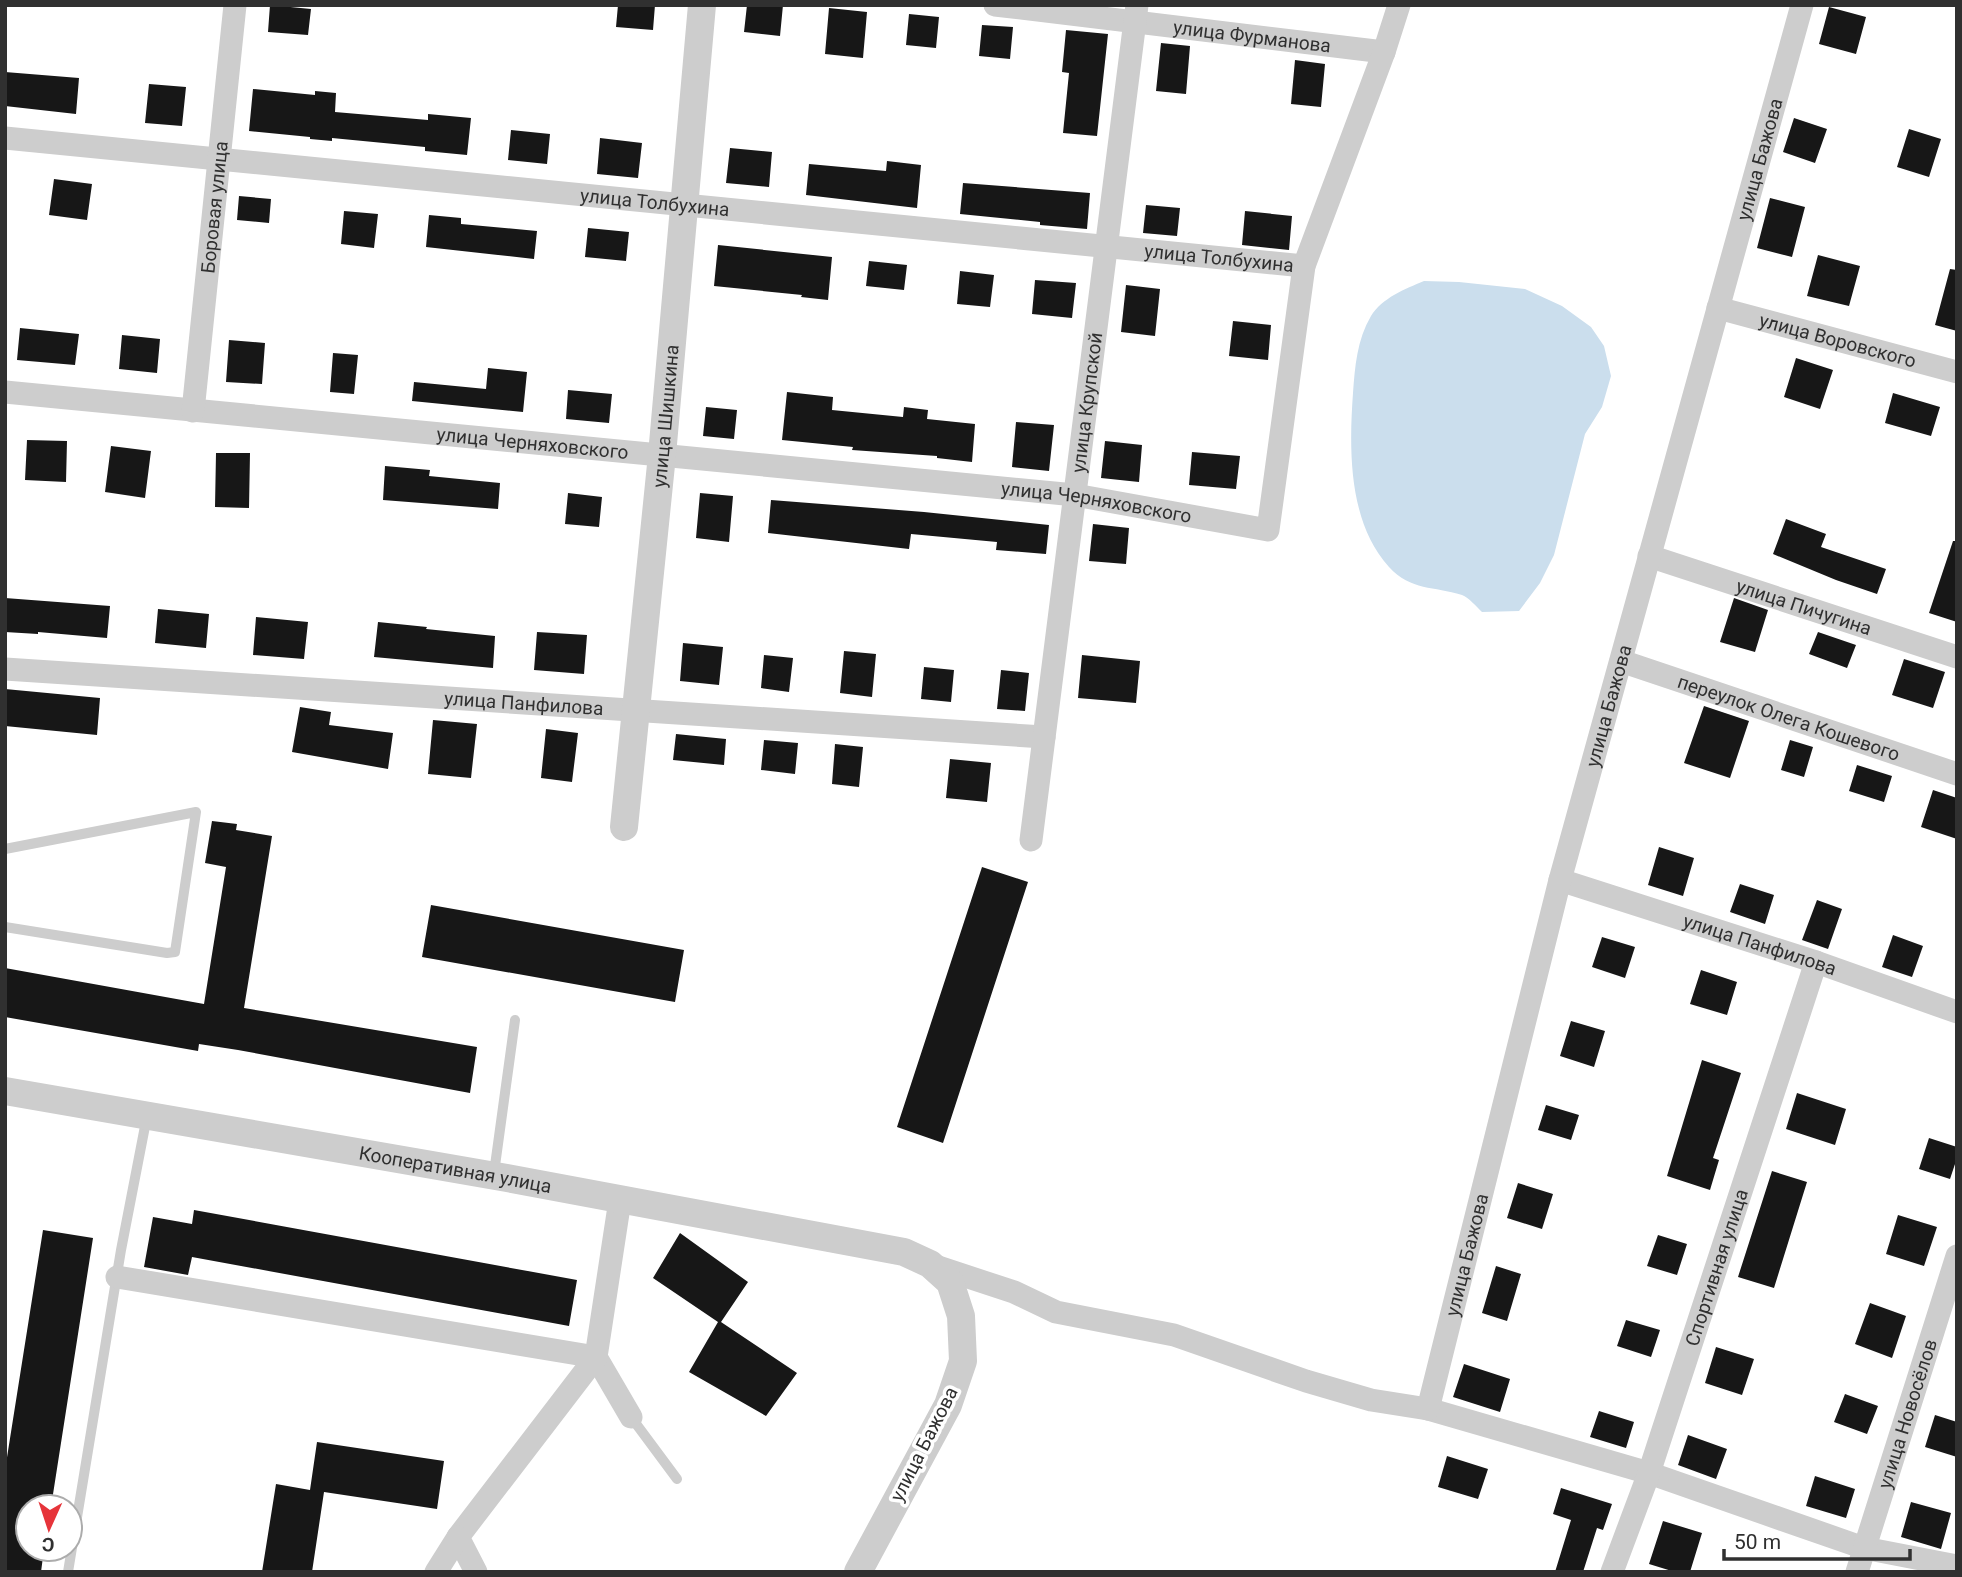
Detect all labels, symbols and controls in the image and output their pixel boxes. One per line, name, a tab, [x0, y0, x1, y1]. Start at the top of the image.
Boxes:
street label: улица Фурманова	[1172, 15, 1332, 57]
street label: улица Бажова	[1731, 96, 1787, 223]
street label: Боровая улица	[196, 140, 232, 274]
street label: улица Толбухина	[579, 183, 731, 221]
street label: улица Толбухина	[1143, 239, 1295, 276]
street label: улица Воровского	[1757, 308, 1919, 372]
street label: улица Крупской	[1066, 331, 1107, 474]
street label: улица Шишкина	[647, 344, 683, 489]
street label: улица Черняховского	[436, 422, 629, 463]
street label: улица Черняховского	[1000, 476, 1193, 527]
street label: улица Пичугина	[1733, 574, 1874, 640]
street label: улица Бажова	[1580, 642, 1636, 769]
street label: переулок Олега Кошевого	[1675, 669, 1903, 765]
street label: улица Панфилова	[444, 686, 604, 720]
street label: улица Панфилова	[1680, 909, 1840, 980]
street label: Кооперативная улица	[357, 1141, 553, 1198]
street label: Спортивная улица	[1680, 1186, 1753, 1349]
street label: улица Бажова	[1440, 1191, 1493, 1318]
street label: улица Новосёлов	[1873, 1336, 1942, 1491]
street label: улица Бажова	[885, 1383, 963, 1505]
north arrow	[14, 1493, 84, 1563]
scale bar	[1724, 1518, 1910, 1562]
text: 50 m	[1734, 1530, 1781, 1554]
text: С	[41, 1533, 55, 1556]

